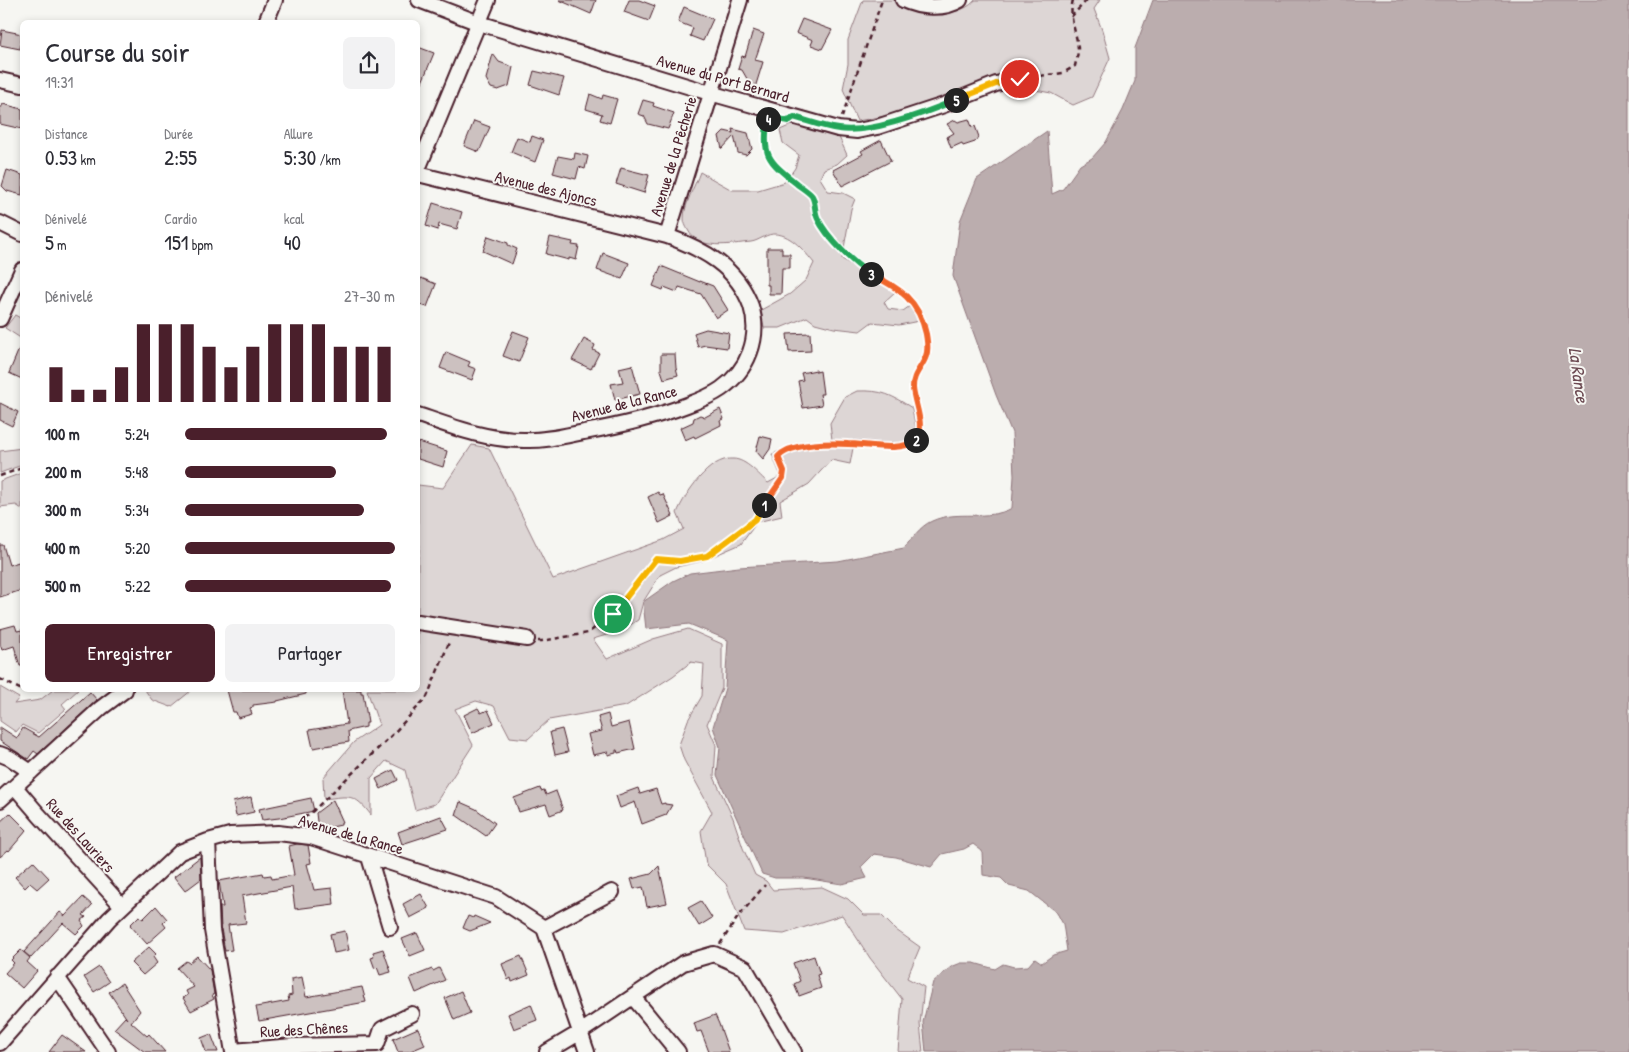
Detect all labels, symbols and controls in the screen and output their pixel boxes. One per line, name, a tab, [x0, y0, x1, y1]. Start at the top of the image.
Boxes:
text: Course du soir	[45, 33, 190, 71]
button: share	[343, 37, 395, 89]
street label: Avenue du Port Bernard	[654, 49, 792, 107]
pin	[999, 58, 1041, 100]
icon: check	[1006, 65, 1034, 93]
text: 19:31	[45, 71, 73, 93]
pin: 5	[944, 88, 968, 112]
text: 5	[954, 91, 959, 110]
street label: Avenue de la Pêcherie	[644, 93, 702, 219]
pin: 4	[756, 106, 780, 132]
text: 4	[766, 110, 771, 129]
text: Distance	[45, 124, 88, 143]
text: Durée	[164, 124, 193, 143]
text: Allure	[284, 124, 313, 143]
text: 0.53	[45, 143, 77, 172]
text: 2:55	[164, 143, 197, 172]
text: 5:30	[284, 143, 316, 172]
text: km	[77, 150, 96, 169]
text: /km	[316, 150, 341, 169]
street label: Avenue des Ajoncs	[493, 165, 599, 211]
text: Dénivelé	[45, 209, 87, 228]
text: Cardio	[164, 209, 197, 228]
text: kcal	[284, 209, 304, 228]
text: 5	[45, 228, 54, 257]
text: 151	[164, 228, 188, 257]
text: 40	[284, 228, 301, 257]
text: m	[54, 235, 67, 254]
text: bpm	[188, 235, 213, 254]
pin: 3	[858, 262, 884, 286]
text: 3	[868, 265, 875, 284]
text: Dénivelé	[45, 285, 93, 307]
text: 27–30 m	[344, 285, 395, 307]
water label: La Rance	[1563, 346, 1595, 405]
street label: Avenue de la Rance	[569, 379, 680, 427]
text: 100 m	[45, 423, 80, 445]
text: 5:24	[125, 423, 149, 445]
pin: 2	[904, 428, 928, 452]
text: 2	[913, 431, 920, 450]
text: 200 m	[45, 461, 81, 483]
text: 5:48	[125, 461, 148, 483]
pin: 1	[752, 492, 776, 518]
text: 1	[762, 496, 767, 515]
text: 300 m	[45, 499, 81, 521]
text: 5:34	[125, 499, 149, 521]
text: 400 m	[45, 537, 80, 559]
text: 5:20	[125, 537, 150, 559]
text: 500 m	[45, 575, 81, 597]
text: 5:22	[125, 575, 150, 597]
pin	[592, 593, 634, 635]
icon: arrive	[599, 600, 627, 628]
button: Enregistrer	[45, 624, 215, 682]
button: Partager	[225, 624, 395, 682]
street label: Rue des Lauriers	[42, 793, 120, 877]
street label: Avenue de la Rance	[296, 809, 407, 860]
street label: Rue des Chênes	[260, 1016, 348, 1042]

